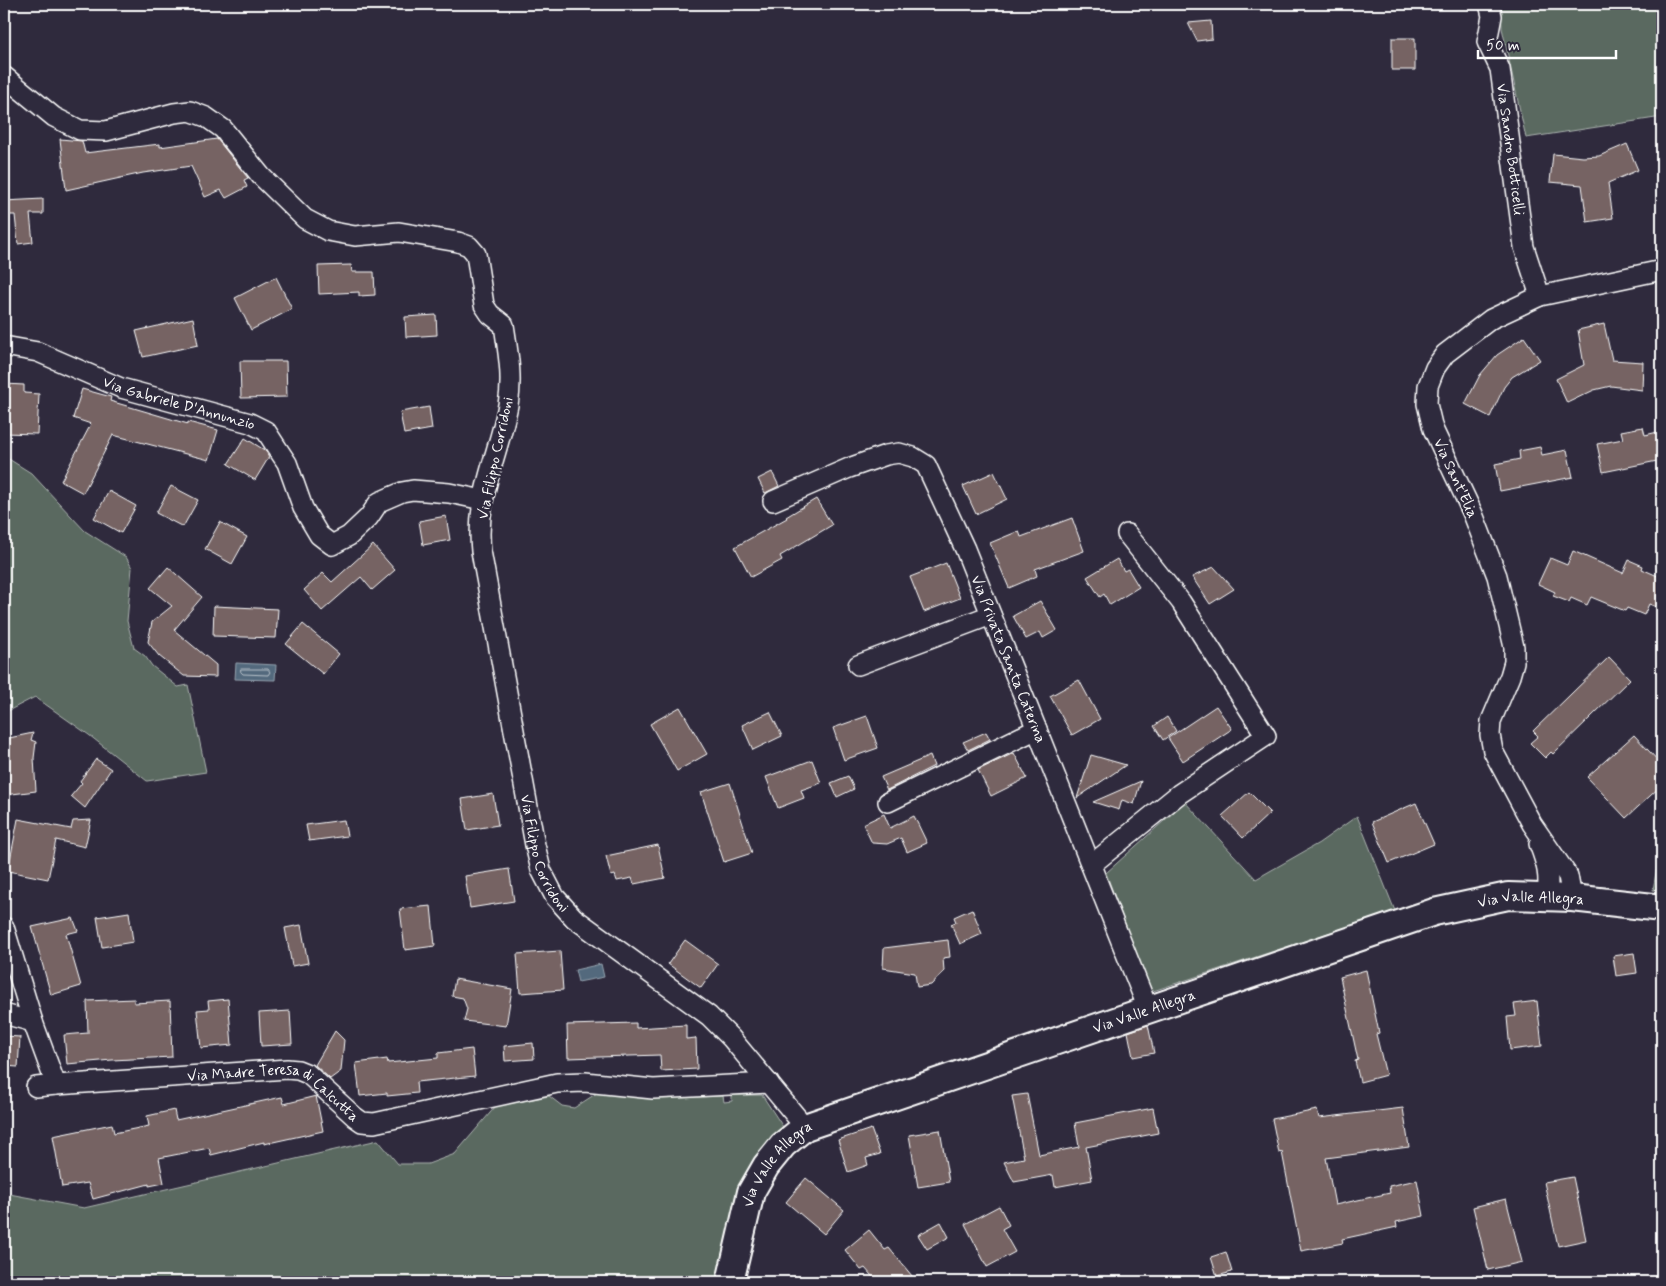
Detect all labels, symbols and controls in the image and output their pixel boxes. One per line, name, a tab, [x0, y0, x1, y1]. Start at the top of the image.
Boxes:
scale bar	[1478, 28, 1616, 60]
text: 50 m	[1486, 36, 1520, 56]
street label: Via Sandro Botticelli	[1491, 82, 1529, 217]
street label: Via Gabriele D'Annunzio	[99, 372, 259, 435]
street label: Via Filippo Corridoni	[473, 395, 519, 521]
street label: Via Sant'Elia	[1428, 435, 1482, 522]
street label: Via Privata Santa Caterina	[965, 573, 1050, 746]
street label: Via Filippo Corridoni	[515, 793, 573, 917]
street label: Via Valle Allegra	[1476, 886, 1585, 913]
street label: Via Valle Allegra	[1090, 985, 1198, 1039]
street label: Via Madre Teresa di Calcutta	[187, 1060, 363, 1127]
street label: Via Valle Allegra	[739, 1116, 815, 1209]

